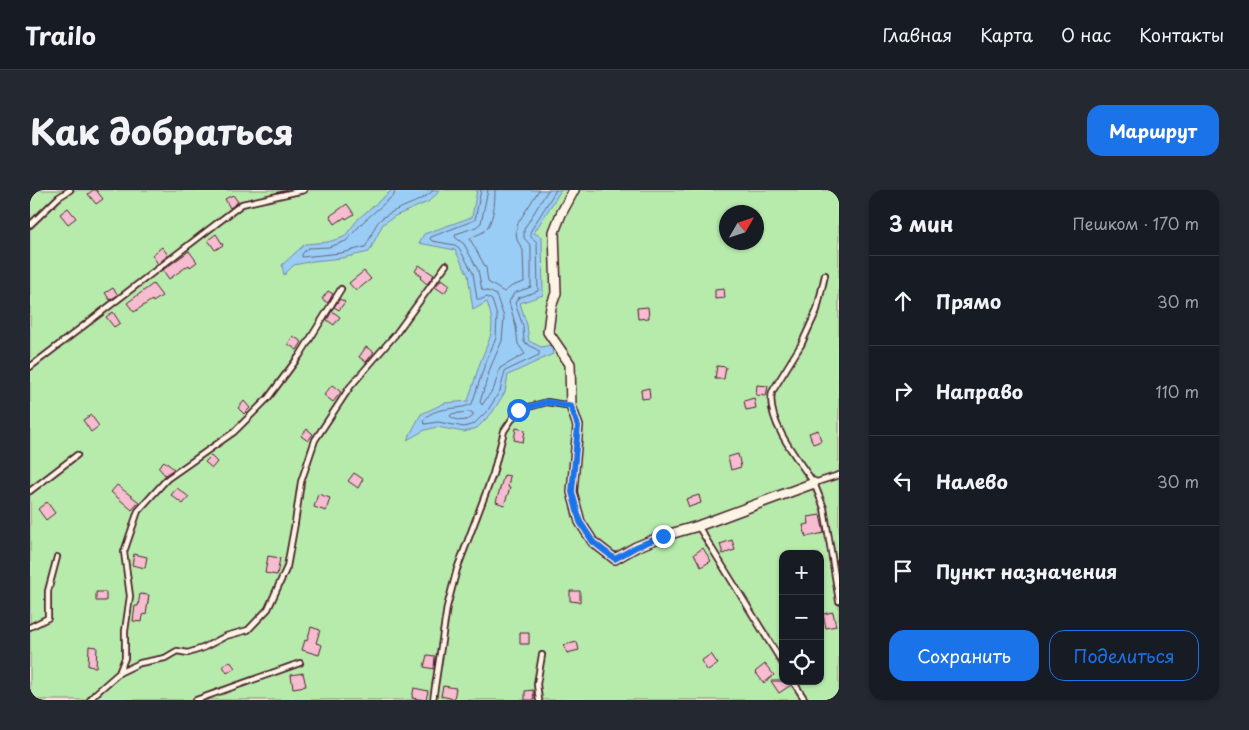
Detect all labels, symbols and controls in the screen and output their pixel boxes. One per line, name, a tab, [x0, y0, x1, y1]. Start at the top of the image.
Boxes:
text: Trailo	[25, 17, 96, 53]
text: Главная	[883, 21, 952, 48]
text: Карта	[980, 21, 1033, 48]
text: О нас	[1061, 21, 1111, 48]
text: Контакты	[1139, 21, 1224, 48]
text: Как добраться	[30, 104, 294, 157]
button: Маршрут	[1087, 105, 1219, 156]
north arrow	[719, 205, 764, 250]
text: 3 мин	[889, 207, 953, 239]
text: Пешком · 170 m	[1072, 211, 1199, 235]
icon: ahead	[889, 287, 917, 315]
text: Прямо	[936, 287, 1001, 315]
text: 30 m	[1157, 289, 1199, 313]
icon: right	[889, 377, 917, 405]
text: Направо	[936, 377, 1023, 405]
text: 110 m	[1156, 379, 1199, 403]
route start	[507, 399, 530, 422]
icon: left	[889, 467, 917, 495]
text: Налево	[936, 467, 1008, 495]
text: 30 m	[1157, 469, 1199, 493]
route end	[652, 525, 675, 548]
map controls	[779, 550, 824, 685]
button: +	[779, 550, 824, 595]
icon: arrive	[889, 557, 917, 585]
text: Пункт назначения	[936, 557, 1117, 585]
button: −	[779, 595, 824, 640]
button: Сохранить	[889, 630, 1039, 681]
button: Поделиться	[1049, 630, 1199, 681]
button: locate	[779, 640, 824, 685]

